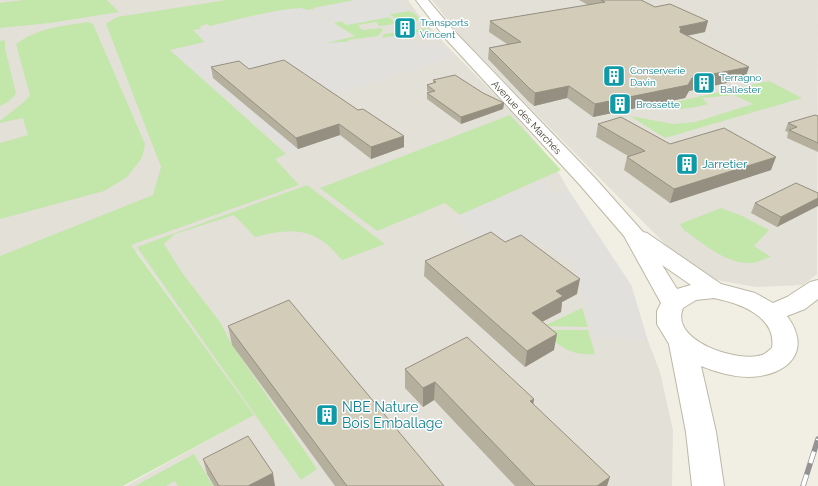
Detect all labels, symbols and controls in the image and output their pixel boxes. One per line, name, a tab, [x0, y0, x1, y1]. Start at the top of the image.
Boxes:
building icon: Transports Vincent	[392, 15, 418, 41]
place label: Transports Vincent	[420, 17, 469, 40]
building icon: Conserverie Davin	[601, 63, 627, 89]
place label: Conserverie Davin	[630, 65, 686, 88]
building icon: Terragno Ballester	[691, 70, 717, 96]
place label: Terragno Ballester	[720, 72, 761, 95]
street label: Avenue des Marchés	[490, 78, 564, 157]
building icon: Brossette	[607, 91, 633, 117]
place label: Brossette	[636, 99, 680, 110]
building icon: Jarretier	[674, 151, 700, 177]
place label: Jarretier	[702, 157, 748, 171]
place label: NBE Nature Bois Emballage	[342, 399, 443, 431]
building icon: NBE Nature Bois Emballage	[314, 402, 340, 428]

